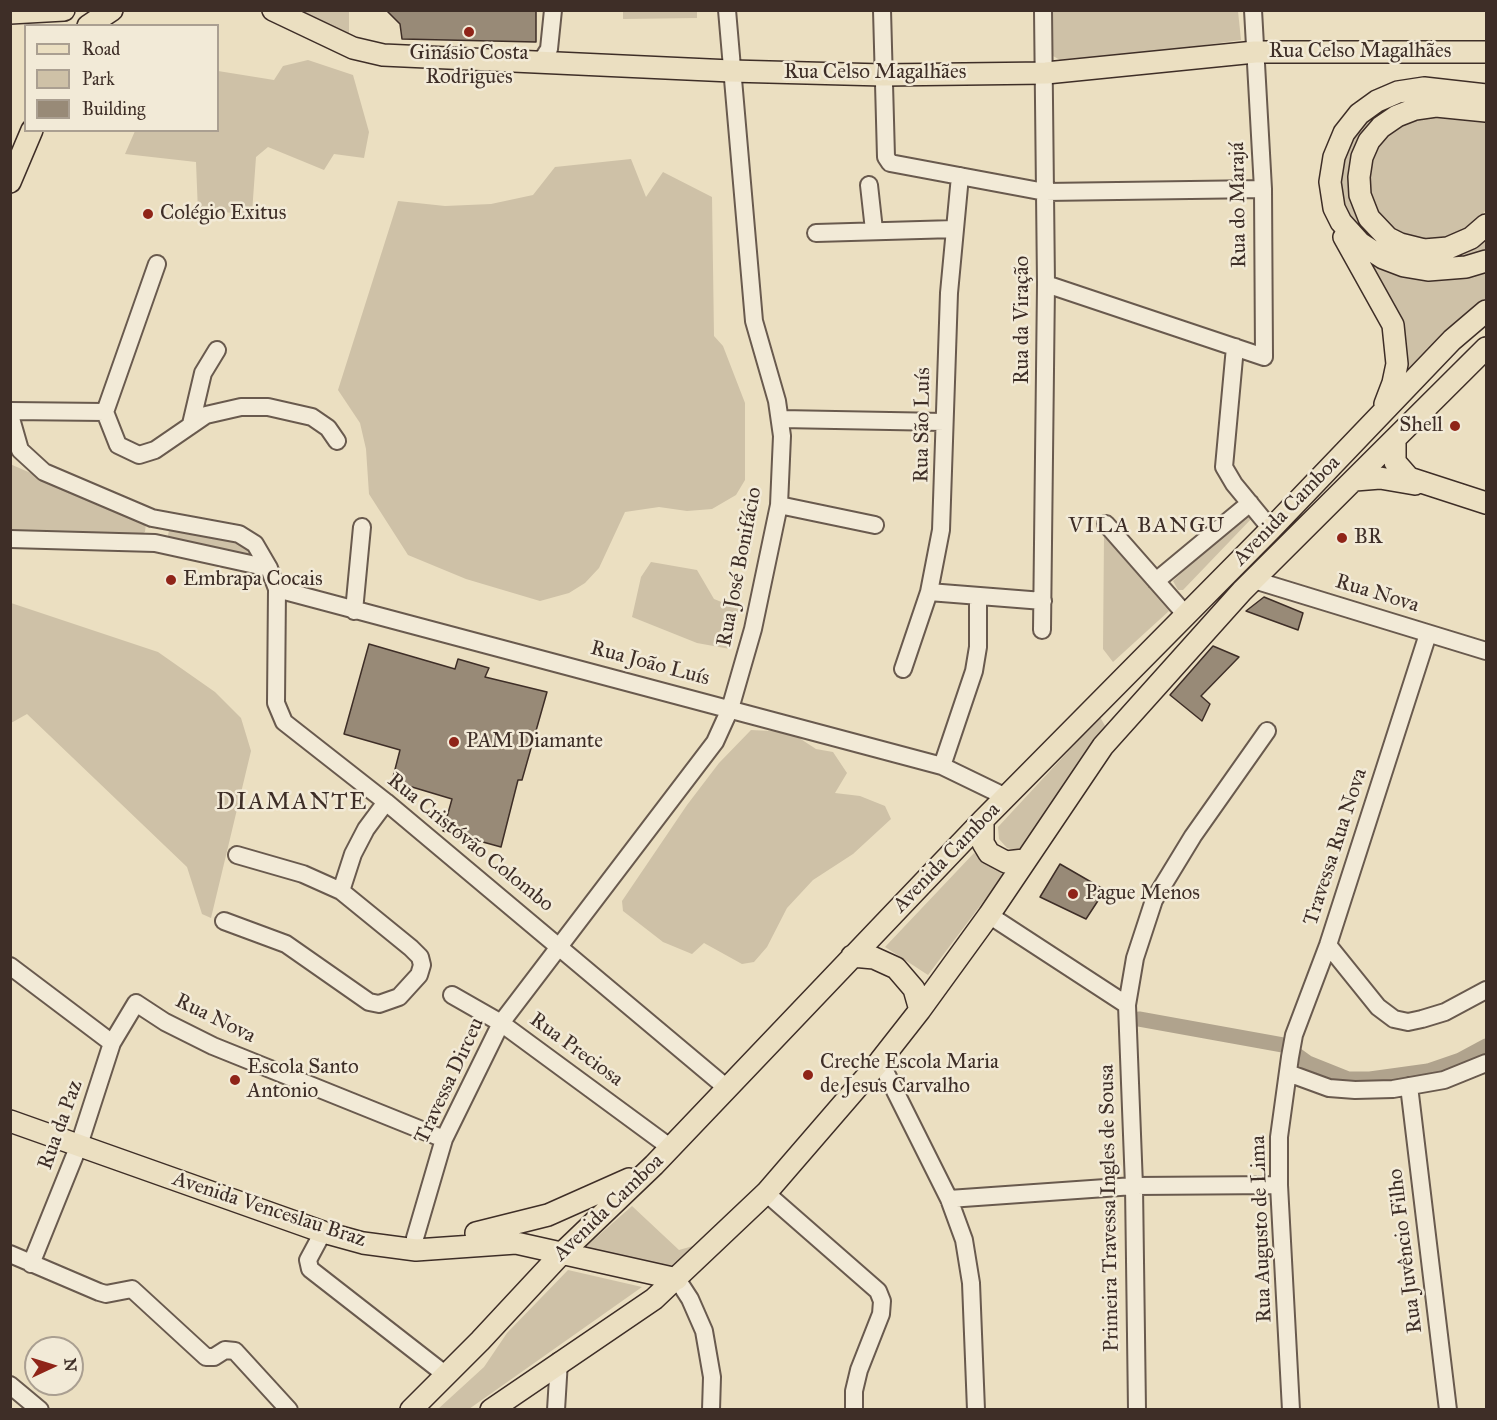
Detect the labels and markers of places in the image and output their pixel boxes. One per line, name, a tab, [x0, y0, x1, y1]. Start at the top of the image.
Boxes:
marker: Ginásio Costa Rodrigues	[462, 25, 476, 39]
place label: Ginásio Costa Rodrigues	[410, 41, 528, 91]
place label: Colégio Exitus	[160, 201, 286, 227]
marker: Colégio Exitus	[141, 207, 155, 221]
place label: Shell	[1399, 413, 1443, 439]
marker: Shell	[1448, 419, 1462, 433]
place label: BR	[1354, 525, 1383, 551]
marker: BR	[1335, 531, 1349, 545]
place label: Embrapa Cocais	[183, 567, 323, 593]
marker: Embrapa Cocais	[164, 573, 178, 587]
place label: PAM Diamante	[466, 729, 603, 755]
marker: PAM Diamante	[447, 735, 461, 749]
place label: Pague Menos	[1085, 881, 1200, 907]
marker: Pague Menos	[1066, 887, 1080, 901]
place label: Creche Escola Maria de Jesus Carvalho	[820, 1050, 999, 1100]
place label: Escola Santo Antonio	[247, 1055, 359, 1105]
marker: Creche Escola Maria de Jesus Carvalho	[801, 1068, 815, 1082]
marker: Escola Santo Antonio	[228, 1073, 242, 1087]

